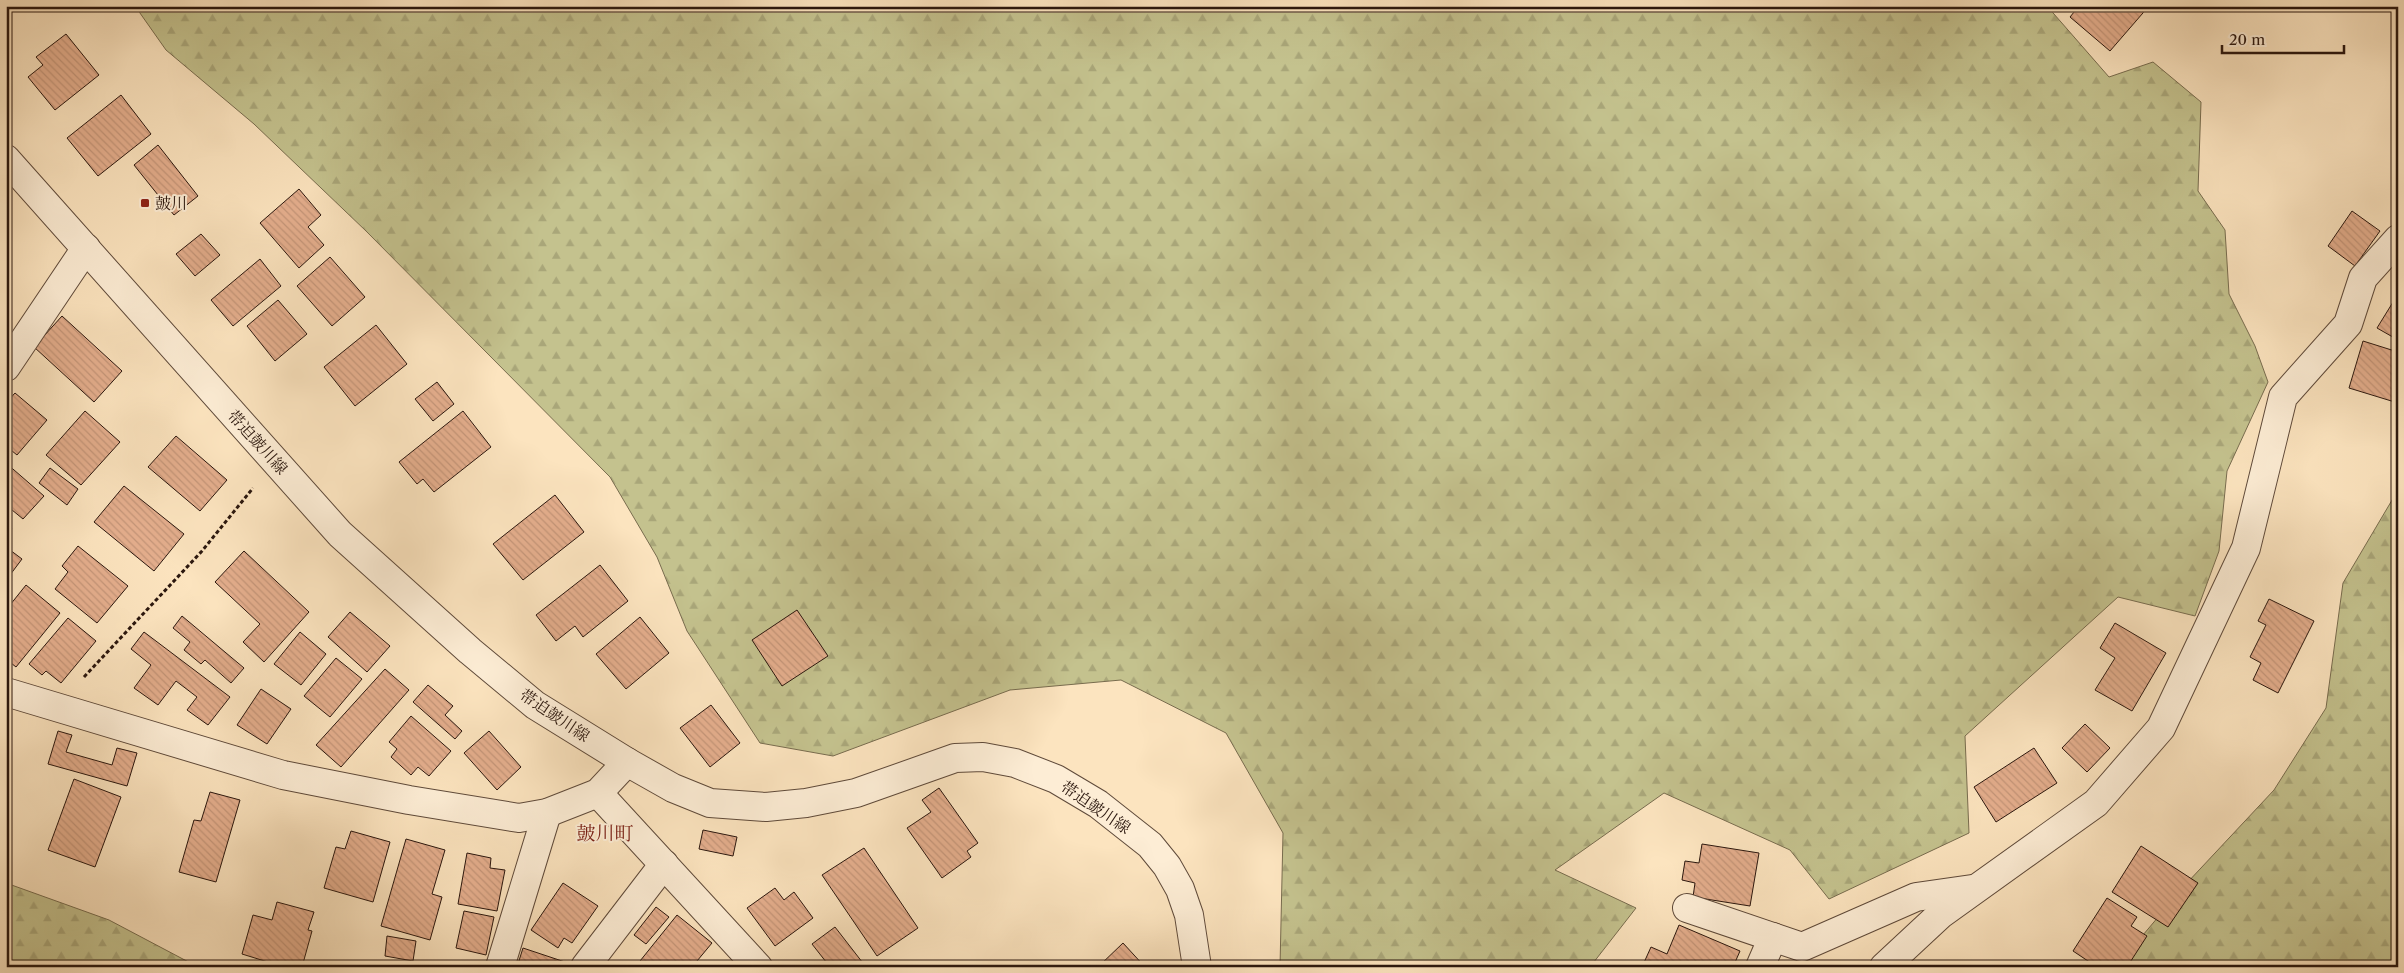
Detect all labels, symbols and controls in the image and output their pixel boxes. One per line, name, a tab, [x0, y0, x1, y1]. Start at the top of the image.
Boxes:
scale bar	[2222, 22, 2344, 54]
text: 20 m	[2229, 30, 2265, 49]
place label: 皷川	[155, 193, 187, 213]
marker: 皷川	[139, 197, 151, 209]
street label: 帯迫皷川線	[224, 406, 292, 478]
street label: 帯迫皷川線	[516, 684, 594, 746]
street label: 帯迫皷川線	[1057, 776, 1135, 838]
district label: 皷川町	[576, 822, 634, 845]

